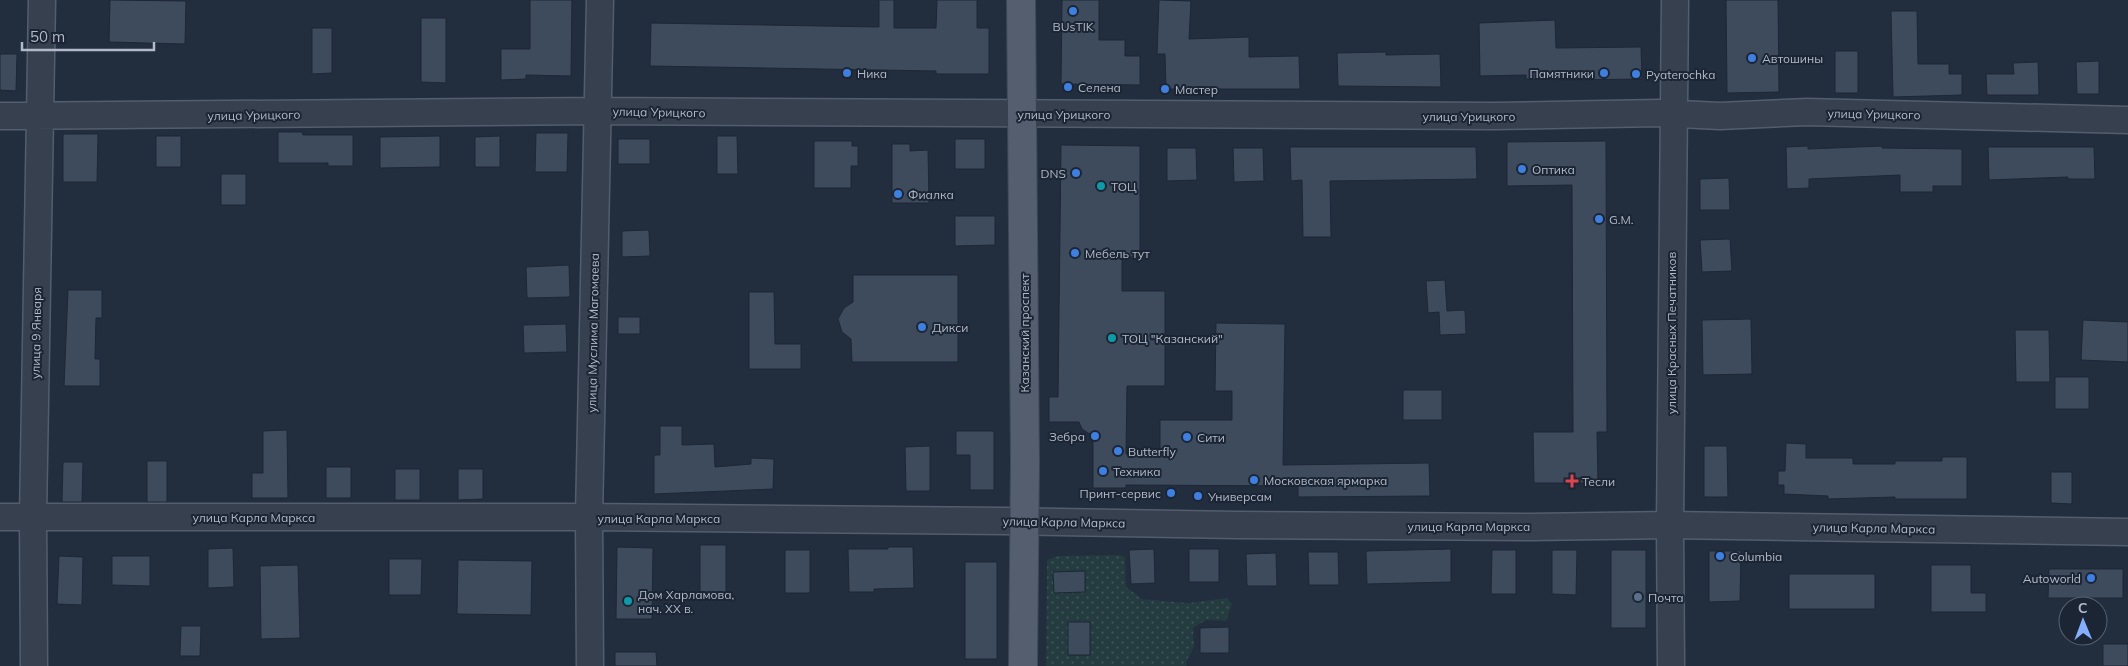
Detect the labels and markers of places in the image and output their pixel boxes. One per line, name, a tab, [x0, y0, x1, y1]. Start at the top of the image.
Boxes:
marker: BUsTIK	[1067, 5, 1079, 17]
place label: BUsTIK	[1053, 19, 1094, 34]
place label: Автошины	[1762, 51, 1823, 66]
marker: Автошины	[1746, 52, 1758, 64]
place label: Ника	[857, 66, 887, 81]
place label: Памятники	[1529, 66, 1594, 81]
marker: Ника	[841, 67, 853, 79]
marker: Памятники	[1598, 67, 1610, 79]
place label: Pyaterochka	[1646, 67, 1715, 82]
marker: Pyaterochka	[1630, 68, 1642, 80]
place label: Селена	[1078, 80, 1121, 95]
marker: Селена	[1062, 81, 1074, 93]
place label: Мастер	[1175, 82, 1218, 97]
marker: Мастер	[1159, 83, 1171, 95]
place label: Оптика	[1532, 162, 1575, 177]
marker: Оптика	[1516, 163, 1528, 175]
place label: DNS	[1041, 166, 1066, 181]
marker: DNS	[1070, 167, 1082, 179]
place label: ТОЦ	[1111, 179, 1137, 194]
marker: ТОЦ	[1095, 180, 1107, 192]
place label: Фиалка	[908, 187, 954, 202]
marker: Фиалка	[892, 188, 904, 200]
place label: G.M.	[1609, 212, 1634, 227]
marker: G.M.	[1593, 213, 1605, 225]
place label: Мебель тут	[1085, 246, 1150, 261]
marker: Мебель тут	[1069, 247, 1081, 259]
place label: Дикси	[932, 320, 968, 335]
marker: Дикси	[916, 321, 928, 333]
place label: ТОЦ "Казанский"	[1122, 331, 1223, 346]
marker: ТОЦ "Казанский"	[1106, 332, 1118, 344]
place label: Зебра	[1049, 429, 1085, 444]
marker: Зебра	[1089, 430, 1101, 442]
place label: Сити	[1197, 430, 1225, 445]
marker: Сити	[1181, 431, 1193, 443]
place label: Butterfly	[1128, 444, 1176, 459]
marker: Butterfly	[1112, 445, 1124, 457]
place label: Техника	[1113, 464, 1160, 479]
marker: Техника	[1097, 465, 1109, 477]
place label: Московская ярмарка	[1264, 473, 1387, 488]
marker: Московская ярмарка	[1248, 474, 1260, 486]
place label: Тесли	[1582, 474, 1615, 489]
marker: Тесли	[1566, 475, 1578, 487]
place label: Принт-сервис	[1079, 486, 1161, 501]
marker: Принт-сервис	[1165, 487, 1177, 499]
place label: Универсам	[1207, 489, 1272, 504]
marker: Универсам	[1192, 490, 1204, 502]
place label: Columbia	[1730, 549, 1782, 564]
marker: Columbia	[1714, 550, 1726, 562]
place label: Autoworld	[2023, 571, 2081, 586]
marker: Autoworld	[2085, 572, 2097, 584]
place label: Дом Харламова, нач. XX в.	[638, 587, 734, 616]
place label: Почта	[1648, 590, 1684, 605]
marker: Почта	[1632, 591, 1644, 603]
marker: Дом Харламова, нач. XX в.	[622, 595, 634, 607]

